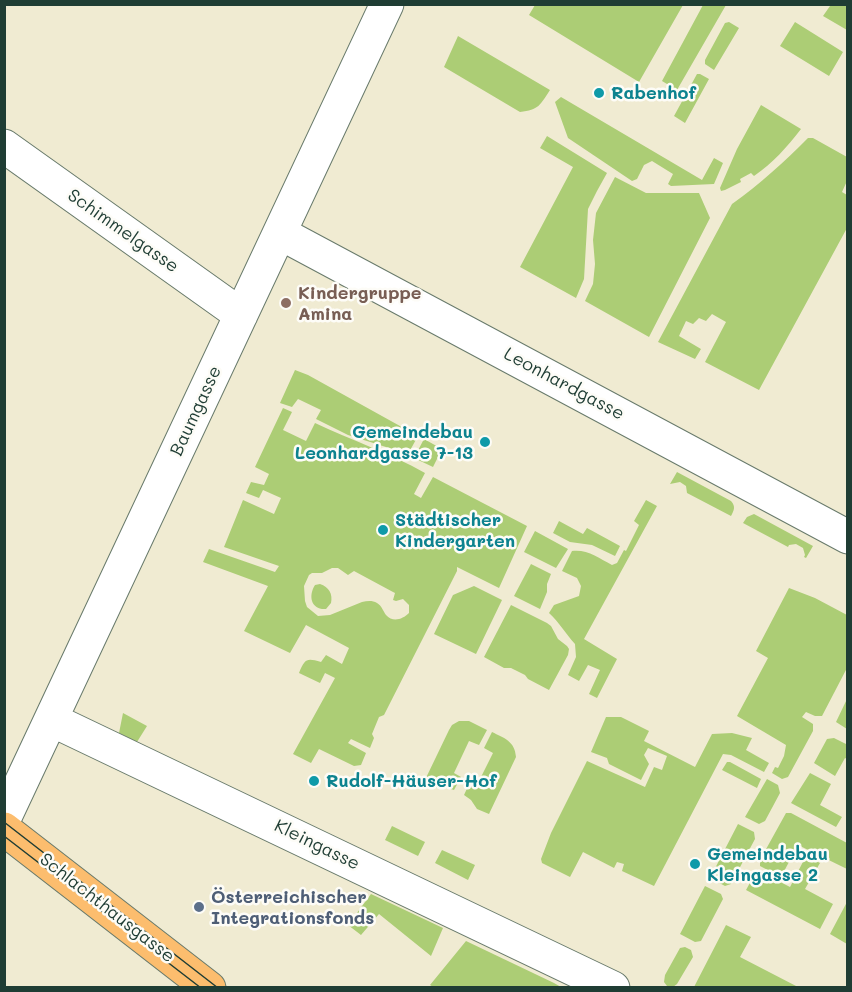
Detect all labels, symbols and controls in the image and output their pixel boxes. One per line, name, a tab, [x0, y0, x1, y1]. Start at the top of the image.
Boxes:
place label: Rabenhof	[611, 82, 696, 104]
marker: Rabenhof	[592, 86, 606, 100]
street label: Schimmelgasse	[63, 185, 183, 277]
place label: Kindergruppe Amina	[298, 282, 422, 324]
marker: Kindergruppe Amina	[279, 296, 293, 310]
street label: Leonhardgasse	[500, 343, 628, 425]
street label: Baumgasse	[166, 363, 226, 459]
place label: Gemeindebau Leonhardgasse 7-13	[295, 421, 473, 464]
marker: Gemeindebau Leonhardgasse 7-13	[478, 435, 492, 449]
place label: Städtischer Kindergarten	[395, 509, 515, 552]
marker: Städtischer Kindergarten	[376, 523, 390, 537]
place label: Rudolf-Häuser-Hof	[326, 770, 497, 792]
marker: Rudolf-Häuser-Hof	[307, 774, 321, 788]
street label: Kleingasse	[271, 815, 363, 875]
place label: Gemeindebau Kleingasse 2	[707, 843, 828, 886]
street label: Schlachthausgasse	[35, 849, 179, 967]
marker: Gemeindebau Kleingasse 2	[688, 857, 702, 871]
place label: Österreichischer Integrationsfonds	[211, 886, 374, 928]
marker: Österreichischer Integrationsfonds	[192, 900, 206, 914]

